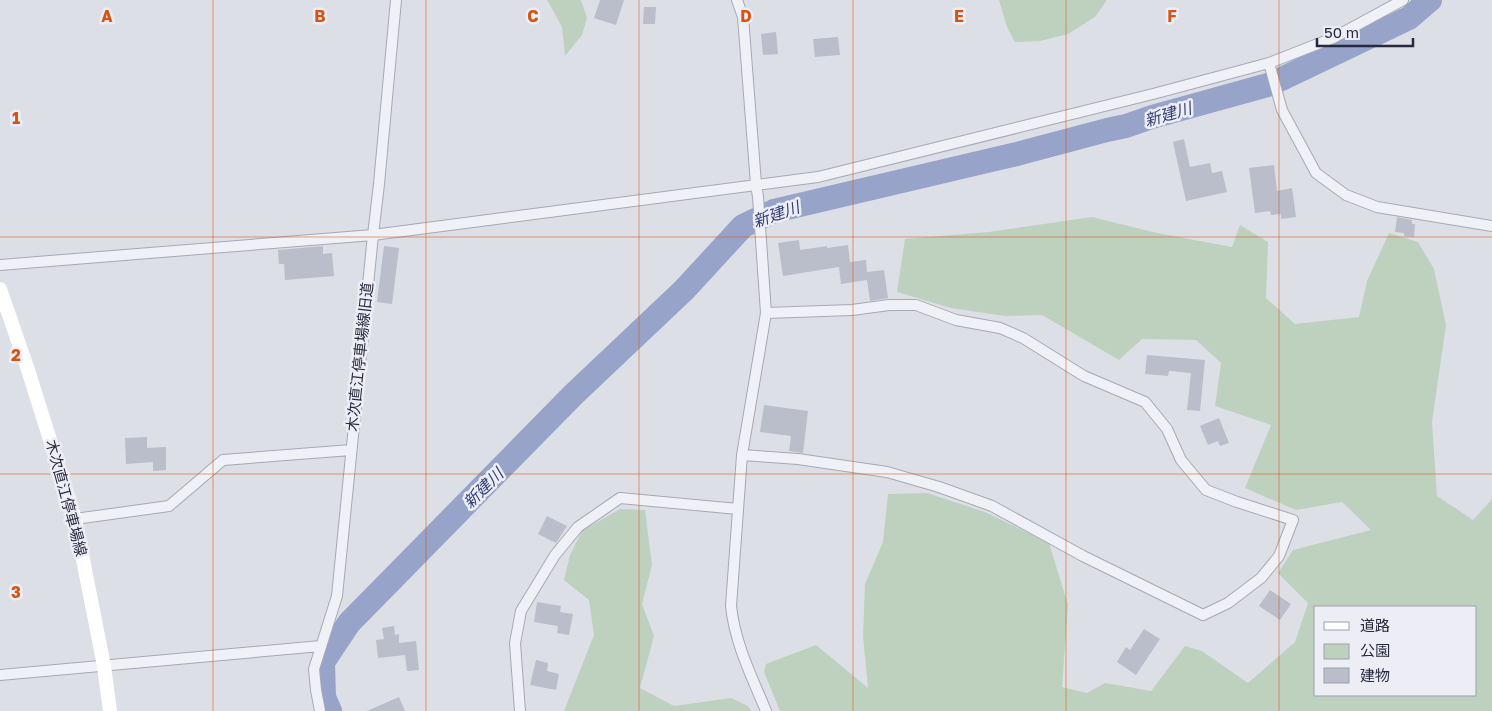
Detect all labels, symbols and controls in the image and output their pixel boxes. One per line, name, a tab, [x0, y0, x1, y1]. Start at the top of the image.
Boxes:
text: A	[101, 6, 113, 26]
text: B	[314, 6, 326, 26]
text: C	[527, 6, 539, 26]
text: D	[740, 6, 752, 26]
text: E	[954, 6, 964, 26]
text: F	[1167, 6, 1177, 26]
scale bar	[1317, 15, 1413, 47]
text: 50 m	[1324, 23, 1359, 41]
water label: 新建川	[1142, 97, 1196, 130]
text: 1	[12, 108, 20, 128]
water label: 新建川	[750, 196, 804, 231]
street label: 木次直江停車場線旧道	[342, 281, 376, 432]
text: 2	[11, 345, 21, 365]
street label: 木次直江停車場線	[43, 437, 91, 558]
water label: 新建川	[459, 463, 508, 512]
text: 3	[11, 582, 21, 602]
legend	[1314, 606, 1477, 696]
text: 道路	[1360, 616, 1390, 634]
text: 公園	[1360, 641, 1390, 659]
text: 建物	[1360, 666, 1390, 684]

